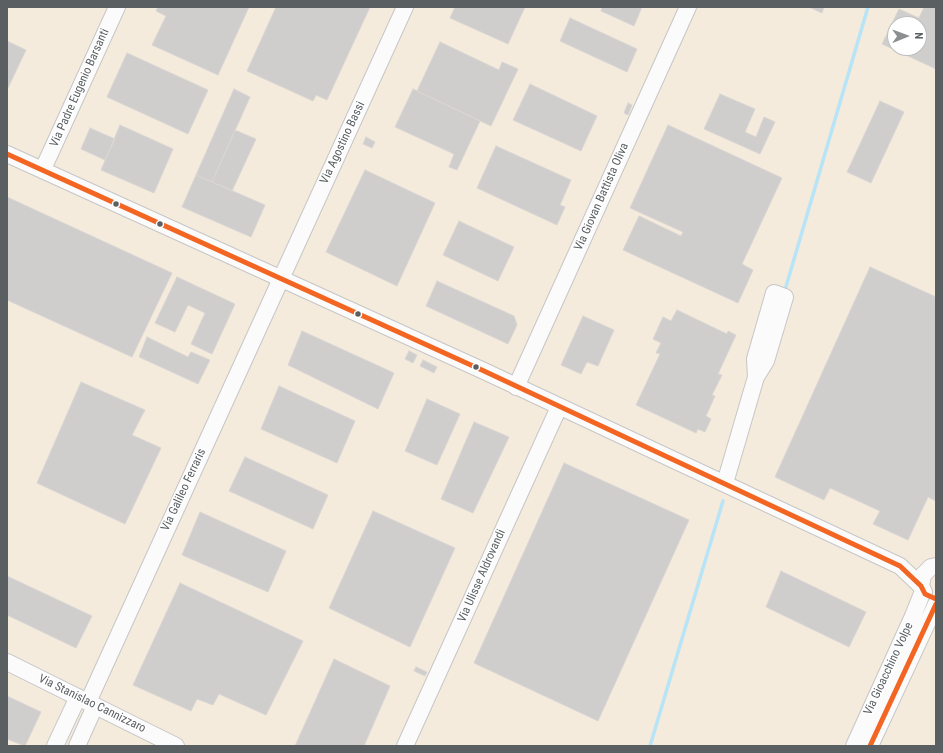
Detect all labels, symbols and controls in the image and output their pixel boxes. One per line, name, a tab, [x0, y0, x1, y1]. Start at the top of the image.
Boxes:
north arrow	[887, 16, 927, 56]
street label: Via Padre Eugenio Barsanti	[47, 27, 113, 149]
text: N	[912, 32, 925, 39]
street label: Via Agostino Bassi	[318, 100, 368, 186]
street label: Via Giovan Battista Oliva	[572, 141, 632, 253]
unlabelled marker	[111, 199, 121, 209]
unlabelled marker	[155, 219, 165, 229]
unlabelled marker	[353, 309, 363, 319]
unlabelled marker	[471, 362, 481, 372]
street label: Via Galileo Ferraris	[159, 446, 209, 534]
street label: Via Ulisse Aldrovandi	[455, 527, 509, 625]
street label: Via Gioacchino Volpe	[861, 620, 917, 718]
street label: Via Stanislao Cannizzaro	[36, 672, 148, 736]

